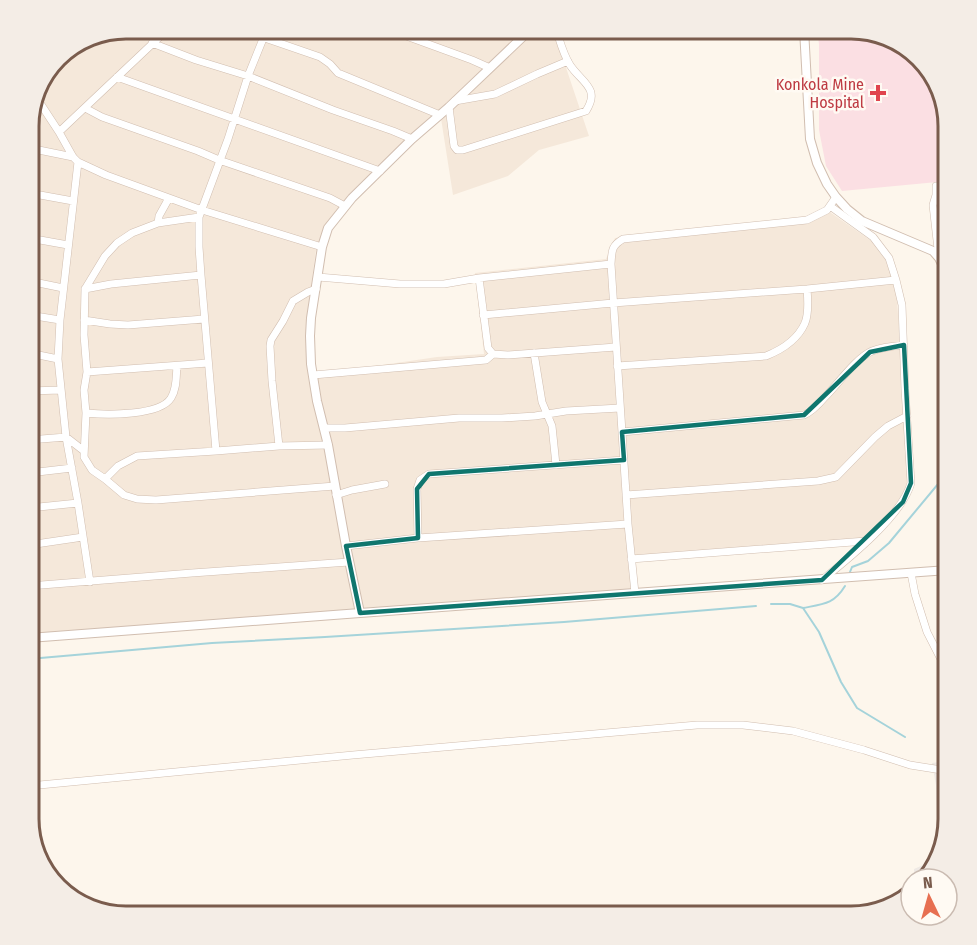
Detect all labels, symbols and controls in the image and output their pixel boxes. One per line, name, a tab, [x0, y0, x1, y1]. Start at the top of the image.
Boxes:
place label: Konkola Mine Hospital	[776, 75, 864, 112]
marker: Konkola Mine Hospital	[869, 84, 887, 102]
north arrow	[899, 867, 959, 927]
text: N	[922, 873, 933, 892]

